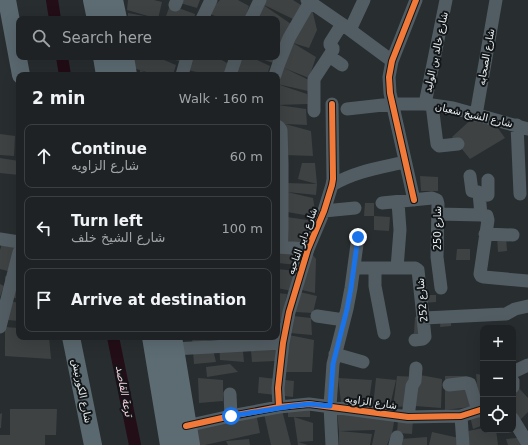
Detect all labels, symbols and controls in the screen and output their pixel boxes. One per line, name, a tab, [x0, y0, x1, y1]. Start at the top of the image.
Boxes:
street label: شارع خالد بن الوليد	[422, 11, 451, 93]
search box	[16, 16, 280, 60]
icon: search	[30, 27, 52, 49]
street label: شارع الصحابه	[476, 28, 497, 86]
text: Search here	[62, 29, 152, 47]
text: 2 min	[32, 88, 85, 108]
text: Walk · 160 m	[179, 91, 264, 106]
street label: شارع الشيخ شعبان	[434, 101, 514, 130]
text: Continue	[71, 140, 147, 158]
icon: ahead	[33, 145, 55, 167]
text: 60 m	[230, 149, 263, 164]
text: شارع الزاويه	[71, 158, 139, 173]
street label: شارع داير الناحيه	[285, 206, 320, 276]
street label: شارع 250	[432, 206, 444, 250]
text: Turn left	[71, 212, 143, 230]
icon: left	[33, 217, 55, 239]
text: 100 m	[221, 221, 263, 236]
route end	[349, 228, 367, 246]
text: شارع الشيخ خلف	[71, 230, 165, 245]
street label: شارع 252	[415, 277, 430, 323]
icon: arrive	[33, 289, 55, 311]
text: Arrive at destination	[71, 291, 246, 309]
map controls	[480, 325, 516, 433]
button: +	[480, 325, 516, 361]
street label: شارع الكورنيش	[69, 358, 94, 424]
button: −	[480, 361, 516, 397]
water label: ترعة القاصد	[113, 364, 136, 419]
street label: شارع الزاويه	[344, 393, 398, 412]
button: locate	[480, 397, 516, 433]
route start	[222, 407, 240, 425]

